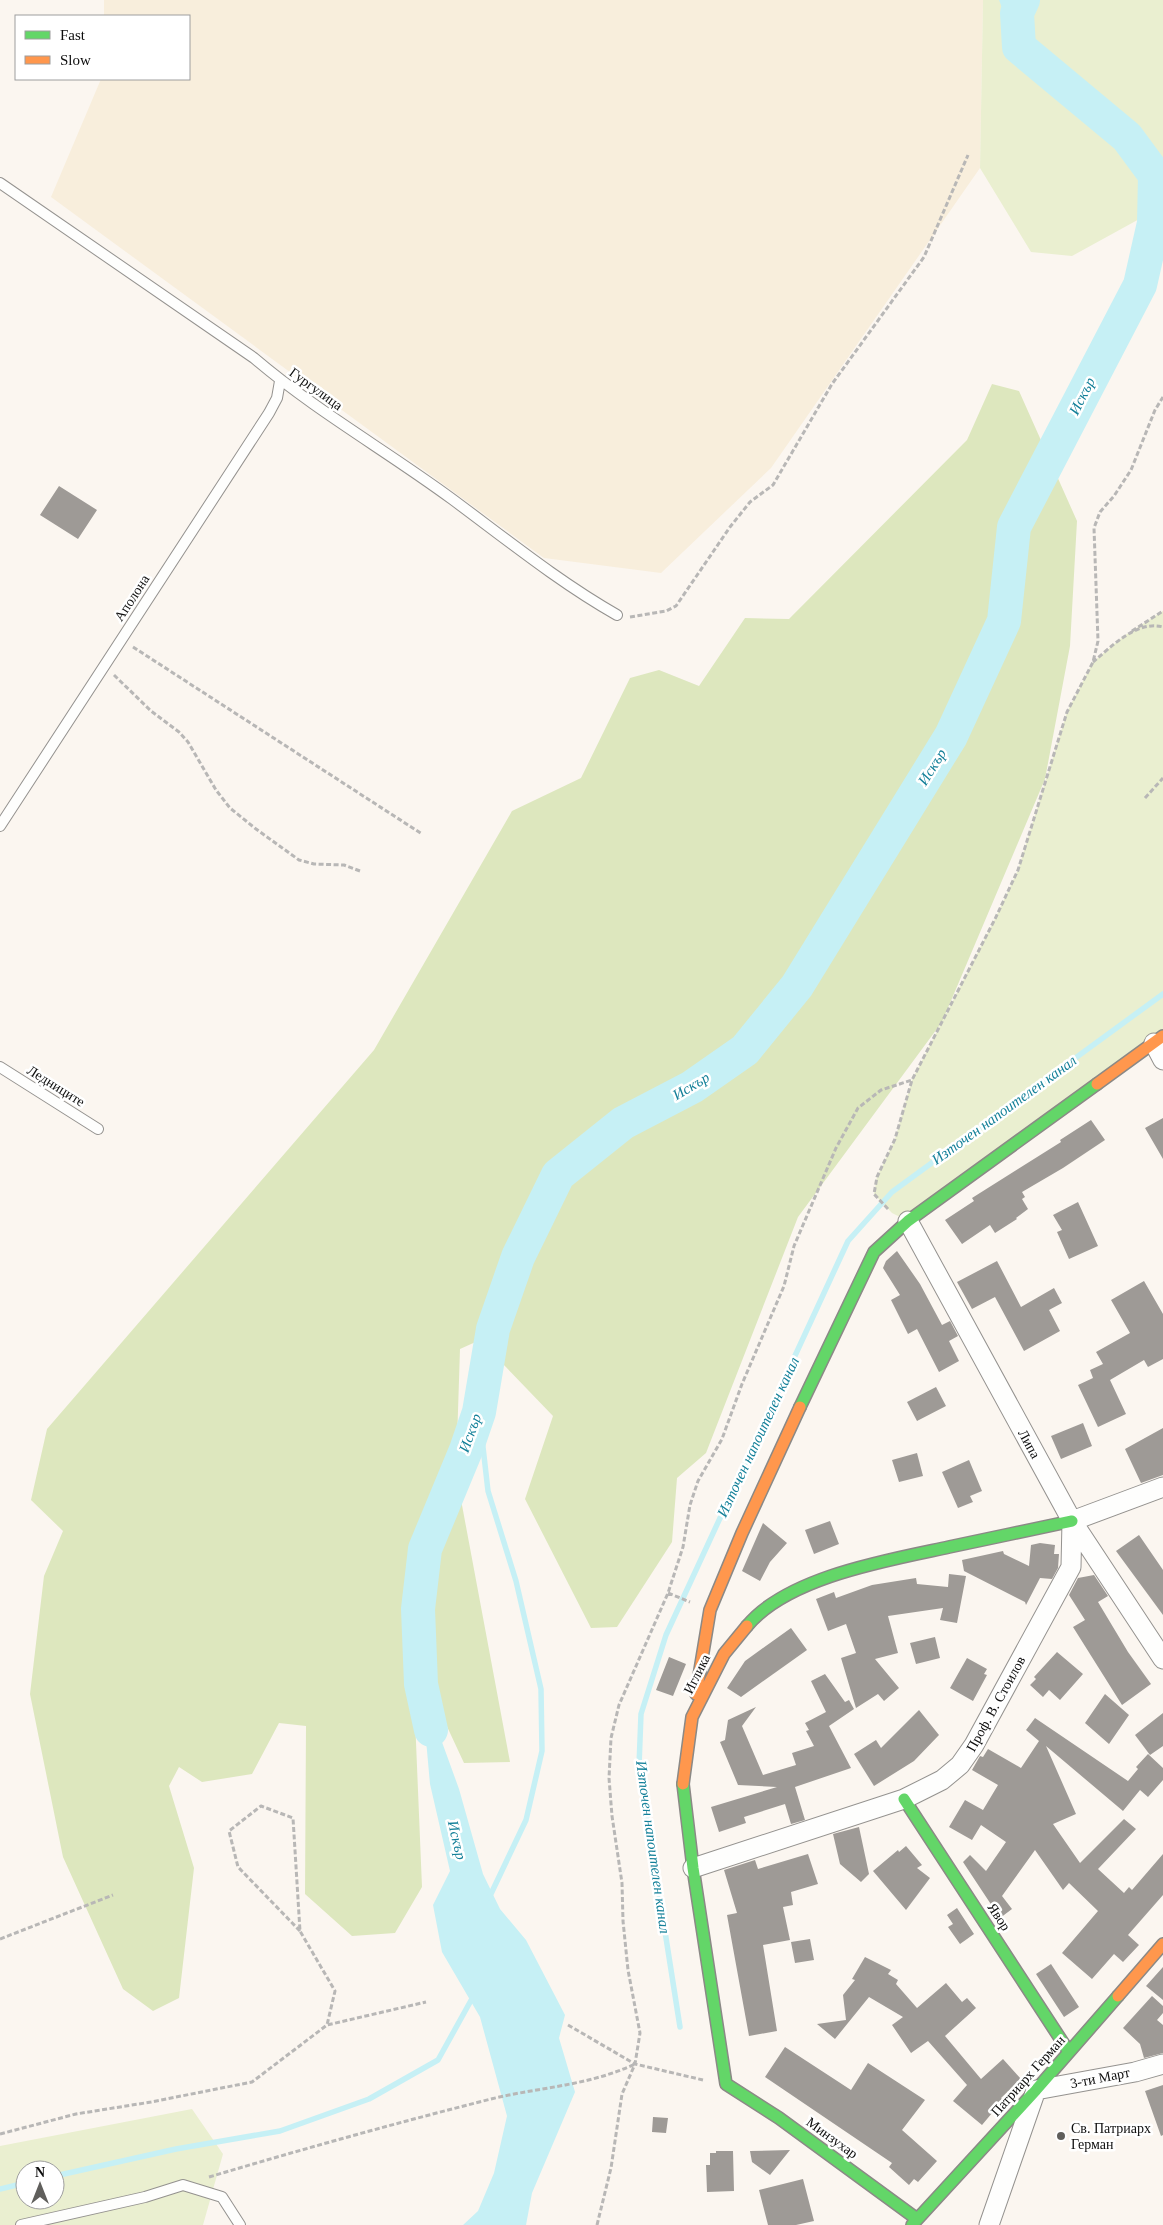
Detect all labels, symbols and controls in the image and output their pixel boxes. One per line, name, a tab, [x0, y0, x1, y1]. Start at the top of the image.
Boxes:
legend	[15, 15, 190, 80]
text: Fast	[60, 27, 86, 43]
text: Slow	[60, 52, 91, 68]
street label: Гургулица	[287, 365, 346, 414]
water label: Искър	[1065, 374, 1098, 418]
street label: Аполона	[112, 571, 153, 624]
water label: Искър	[914, 745, 950, 789]
water label: Източен напоителен канал	[928, 1052, 1080, 1168]
street label: Ледниците	[25, 1062, 87, 1110]
water label: Искър	[669, 1069, 713, 1104]
water label: Източен напоителен канал	[713, 1354, 802, 1520]
water label: Искър	[455, 1411, 484, 1455]
street label: Липа	[1015, 1427, 1043, 1462]
street label: Иглика	[681, 1651, 714, 1696]
street label: Проф. В. Стоилов	[964, 1653, 1029, 1754]
water label: Източен напоителен канал	[633, 1758, 673, 1935]
water label: Искър	[445, 1818, 469, 1862]
street label: Явор	[985, 1900, 1013, 1934]
street label: Патриарх Герман	[988, 2032, 1068, 2119]
street label: 3-ти Март	[1069, 2065, 1131, 2091]
street label: Минзухар	[803, 2114, 861, 2162]
place label: Св. Патриарх Герман	[1071, 2121, 1151, 2152]
marker: Св. Патриарх Герман	[1055, 2130, 1067, 2142]
north arrow	[15, 2160, 65, 2210]
text: N	[35, 2165, 45, 2180]

